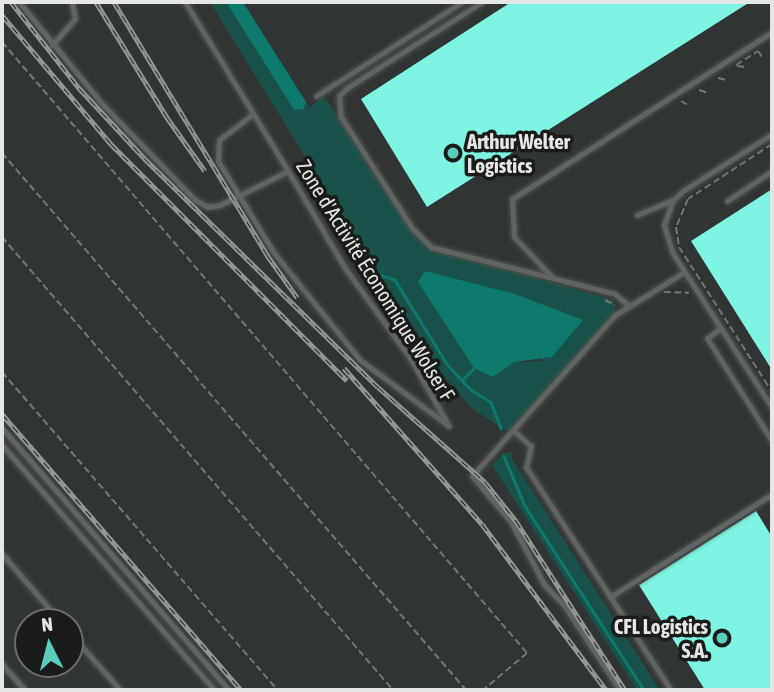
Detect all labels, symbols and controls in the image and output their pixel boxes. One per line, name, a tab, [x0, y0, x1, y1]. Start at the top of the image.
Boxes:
place label: Arthur Welter Logistics	[467, 128, 570, 178]
marker: Arthur Welter Logistics	[445, 145, 461, 161]
street label: Zone d'Activité Économique Wolser F	[291, 155, 461, 405]
north arrow	[14, 608, 84, 678]
text: N	[40, 613, 54, 636]
place label: CFL Logistics S.A.	[614, 613, 708, 663]
marker: CFL Logistics S.A.	[714, 630, 730, 646]

